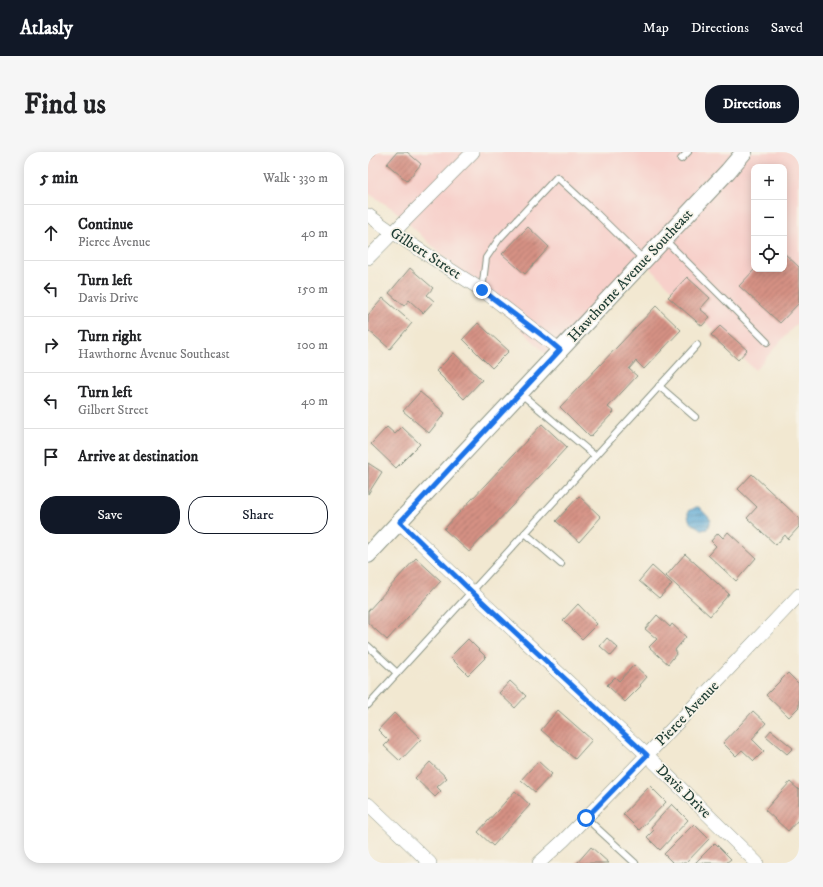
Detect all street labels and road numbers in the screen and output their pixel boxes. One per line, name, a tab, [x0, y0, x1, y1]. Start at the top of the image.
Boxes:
street label: Hawthorne Avenue Southeast	[564, 205, 697, 346]
street label: Gilbert Street	[387, 223, 465, 284]
street label: Pierce Avenue	[652, 677, 723, 750]
street label: Davis Drive	[652, 760, 715, 822]

